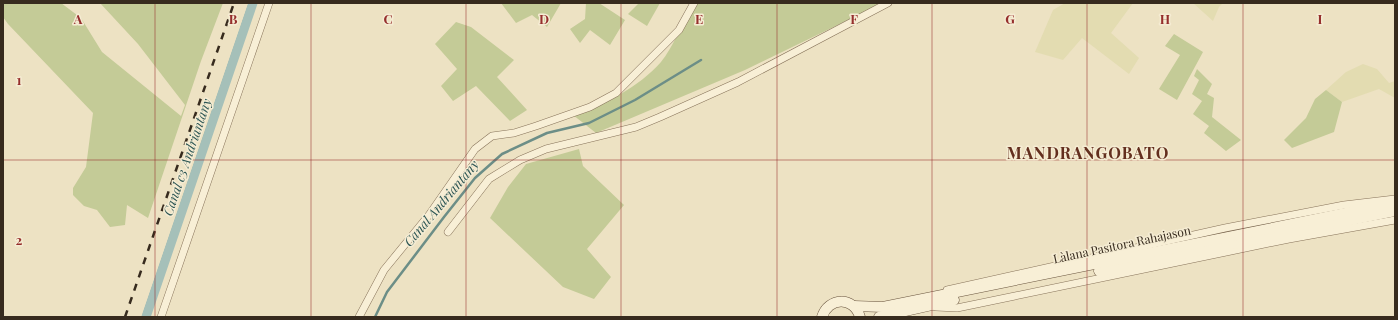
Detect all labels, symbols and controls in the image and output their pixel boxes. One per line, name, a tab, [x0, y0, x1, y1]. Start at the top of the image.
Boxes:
text: A	[73, 10, 83, 27]
text: B	[229, 10, 238, 27]
text: C	[383, 10, 393, 27]
text: D	[539, 10, 549, 27]
text: E	[695, 10, 703, 27]
text: F	[850, 10, 858, 27]
text: G	[1005, 10, 1015, 27]
text: H	[1160, 10, 1170, 27]
text: I	[1318, 10, 1323, 27]
text: 1	[17, 71, 22, 88]
water label: Canal c3 Andriantany	[158, 96, 215, 218]
district label: MANDRANGOBATO	[1007, 142, 1169, 163]
water label: Canal Andriantany	[399, 156, 482, 249]
street label: Làlana Pasitora Rahajason	[1052, 222, 1192, 266]
text: 2	[16, 231, 23, 248]

